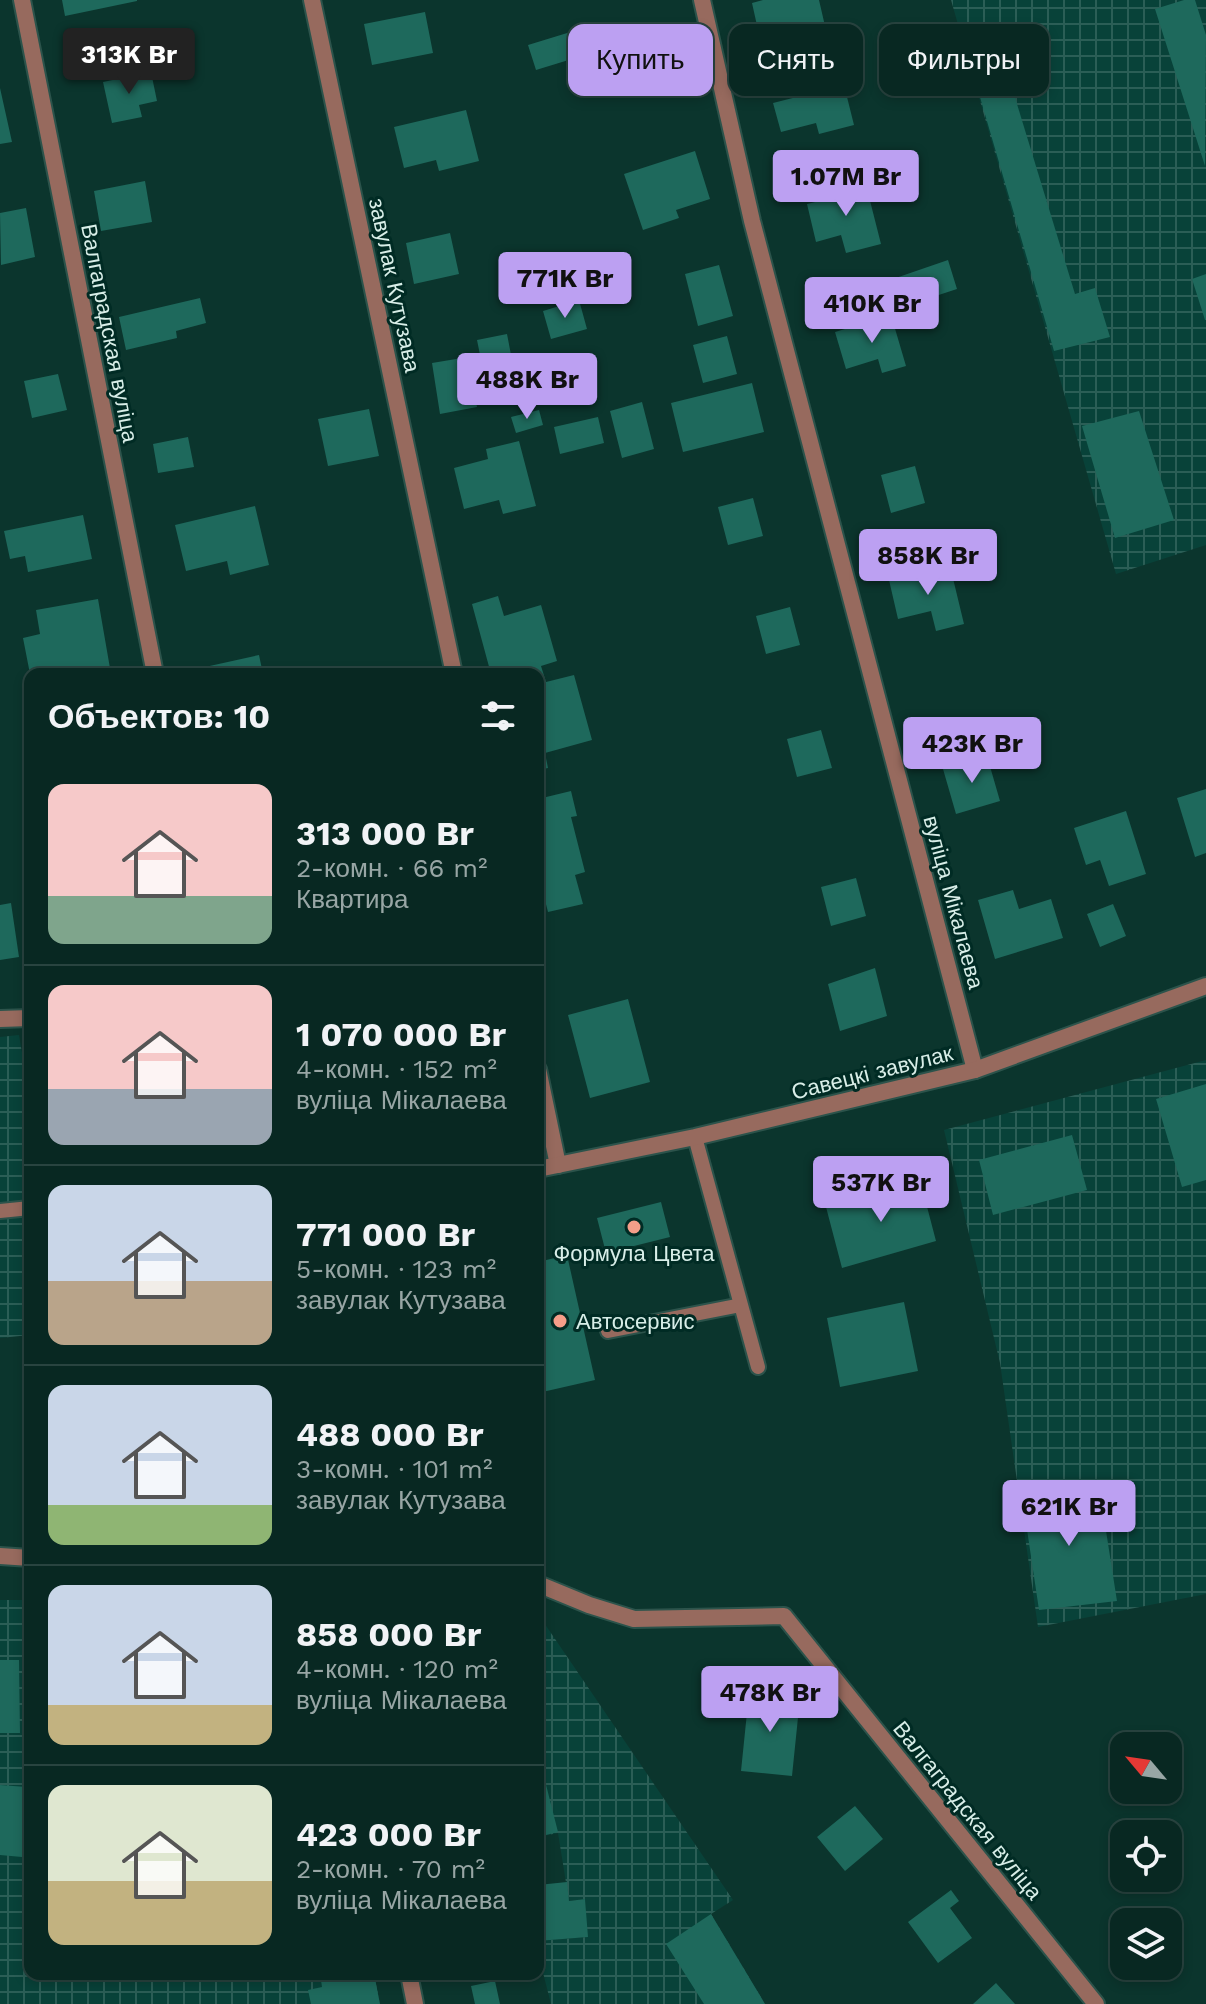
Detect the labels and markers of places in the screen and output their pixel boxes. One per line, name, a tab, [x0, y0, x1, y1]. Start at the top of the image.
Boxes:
pin: 313K Br	[55, 28, 203, 96]
pin: 1.07M Br	[763, 150, 929, 218]
pin: 771K Br	[491, 252, 639, 320]
pin: 410K Br	[798, 277, 946, 345]
pin: 488K Br	[453, 353, 601, 421]
pin: 858K Br	[854, 529, 1002, 597]
pin: 423K Br	[898, 717, 1046, 785]
pin: 537K Br	[807, 1156, 955, 1224]
marker: Формула Цвета	[625, 1218, 643, 1236]
place label: Формула Цвета	[554, 1241, 715, 1266]
place label: Автосервис	[576, 1309, 694, 1334]
marker: Автосервис	[551, 1312, 569, 1330]
pin: 621K Br	[995, 1480, 1143, 1548]
pin: 478K Br	[696, 1666, 844, 1734]

